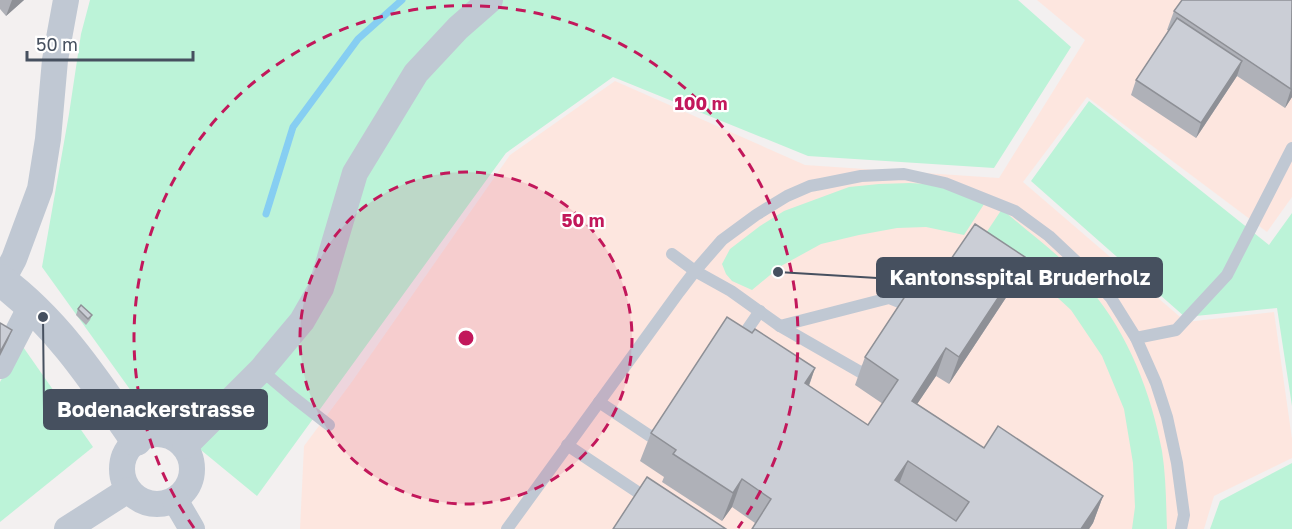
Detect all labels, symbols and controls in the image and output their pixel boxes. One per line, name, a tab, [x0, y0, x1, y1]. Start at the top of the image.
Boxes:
scale bar	[27, 24, 194, 62]
text: 50 m	[36, 33, 78, 55]
text: 100 m	[675, 92, 727, 114]
text: 50 m	[562, 209, 604, 231]
callout: Kantonsspital Bruderholz	[877, 258, 1162, 297]
text: Kantonsspital Bruderholz	[890, 264, 1151, 290]
centre of rings	[456, 328, 476, 348]
callout: Bodenackerstrasse	[44, 390, 267, 429]
text: Bodenackerstrasse	[57, 396, 255, 422]

